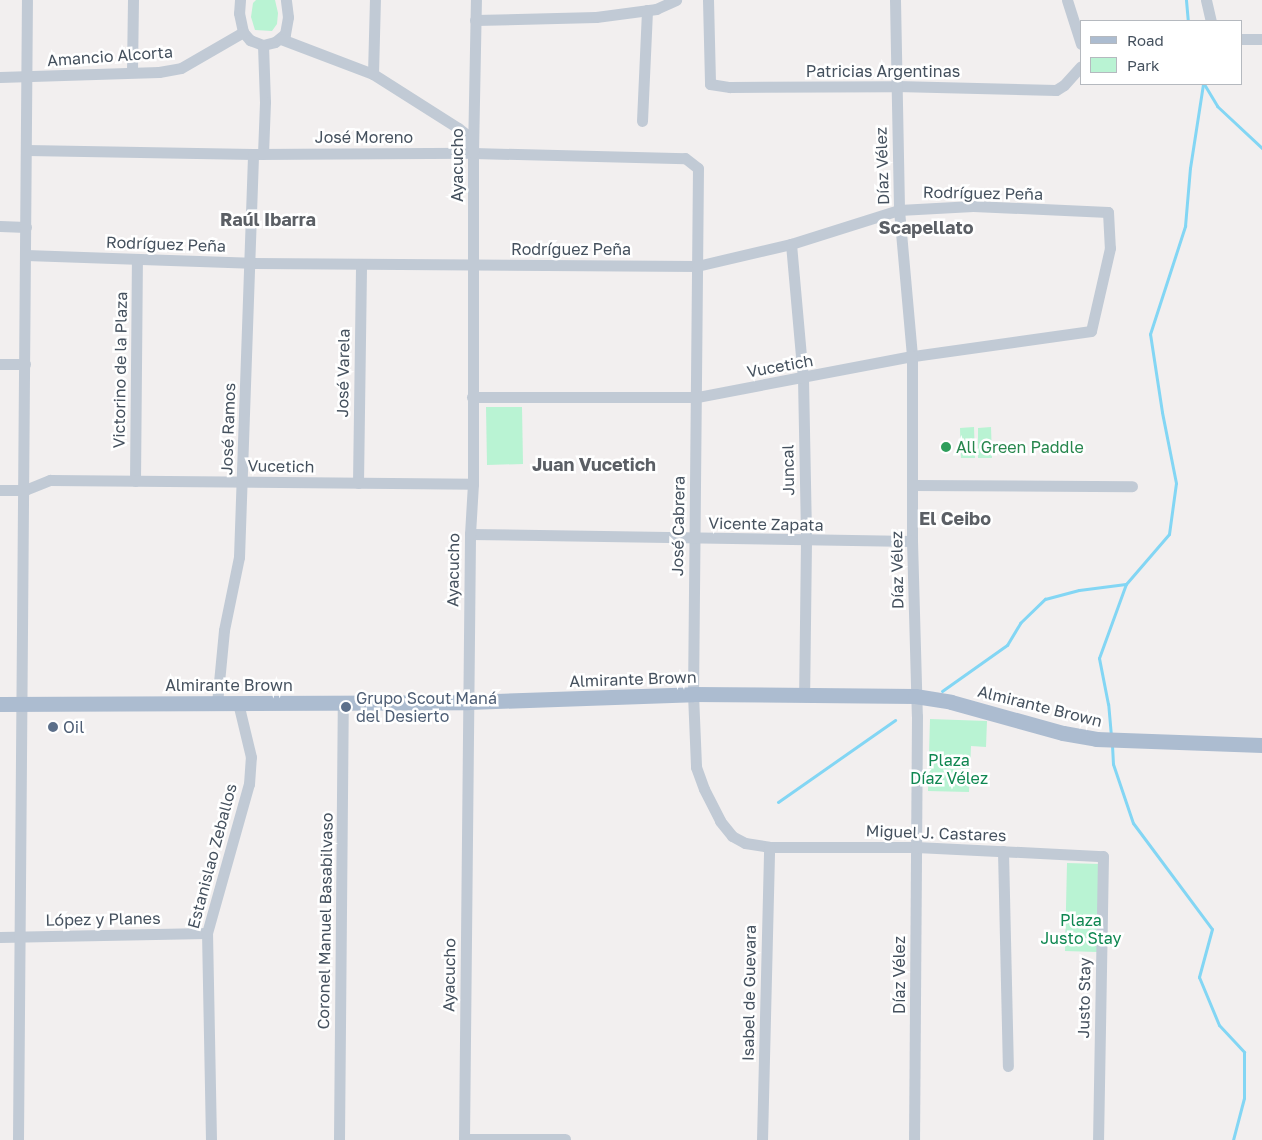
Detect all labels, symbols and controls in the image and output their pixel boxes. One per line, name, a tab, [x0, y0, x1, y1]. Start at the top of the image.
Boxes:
legend	[1080, 20, 1242, 85]
text: Road	[1127, 31, 1164, 49]
street label: Amancio Alcorta	[46, 42, 174, 70]
text: Park	[1127, 56, 1159, 74]
street label: Patricias Argentinas	[806, 61, 960, 81]
street label: José Moreno	[315, 127, 413, 147]
street label: Díaz Vélez	[871, 127, 893, 205]
street label: Ayacucho	[447, 128, 467, 202]
street label: Rodríguez Peña	[923, 182, 1043, 204]
district label: Raúl Ibarra	[220, 208, 316, 230]
district label: Scapellato	[878, 216, 974, 238]
street label: Rodríguez Peña	[106, 232, 226, 256]
street label: Rodríguez Peña	[511, 239, 631, 259]
street label: Victorino de la Plaza	[109, 291, 131, 449]
street label: José Varela	[333, 329, 353, 417]
street label: Vucetich	[745, 351, 815, 381]
street label: José Ramos	[217, 383, 239, 475]
place label: All Green Paddle	[956, 437, 1084, 457]
marker: All Green Paddle	[940, 441, 952, 453]
street label: Juncal	[778, 444, 798, 496]
district label: Juan Vucetich	[532, 453, 656, 475]
street label: Vucetich	[247, 456, 315, 476]
street label: José Cabrera	[668, 476, 688, 576]
district label: El Ceibo	[919, 507, 991, 529]
street label: Vicente Zapata	[708, 513, 824, 535]
street label: Díaz Vélez	[887, 531, 907, 609]
street label: Ayacucho	[443, 533, 463, 607]
street label: Almirante Brown	[569, 667, 697, 691]
street label: Almirante Brown	[165, 675, 293, 695]
street label: Almirante Brown	[976, 681, 1104, 731]
place label: Grupo Scout Maná del Desierto	[356, 688, 497, 726]
marker: Grupo Scout Maná del Desierto	[340, 701, 352, 713]
place label: Oil	[63, 717, 84, 737]
marker: Oil	[47, 721, 59, 733]
park label: Plaza Díaz Vélez	[910, 750, 988, 788]
street label: Estanislao Zeballos	[183, 781, 241, 931]
street label: Coronel Manuel Basabilvaso	[314, 812, 336, 1030]
street label: Miguel J. Castares	[865, 821, 1007, 845]
street label: López y Planes	[45, 908, 161, 930]
park label: Plaza Justo Stay	[1040, 910, 1122, 948]
street label: Isabel de Guevara	[738, 925, 760, 1061]
street label: Díaz Vélez	[889, 936, 909, 1014]
street label: Ayacucho	[439, 938, 459, 1012]
street label: Justo Stay	[1074, 957, 1094, 1039]

